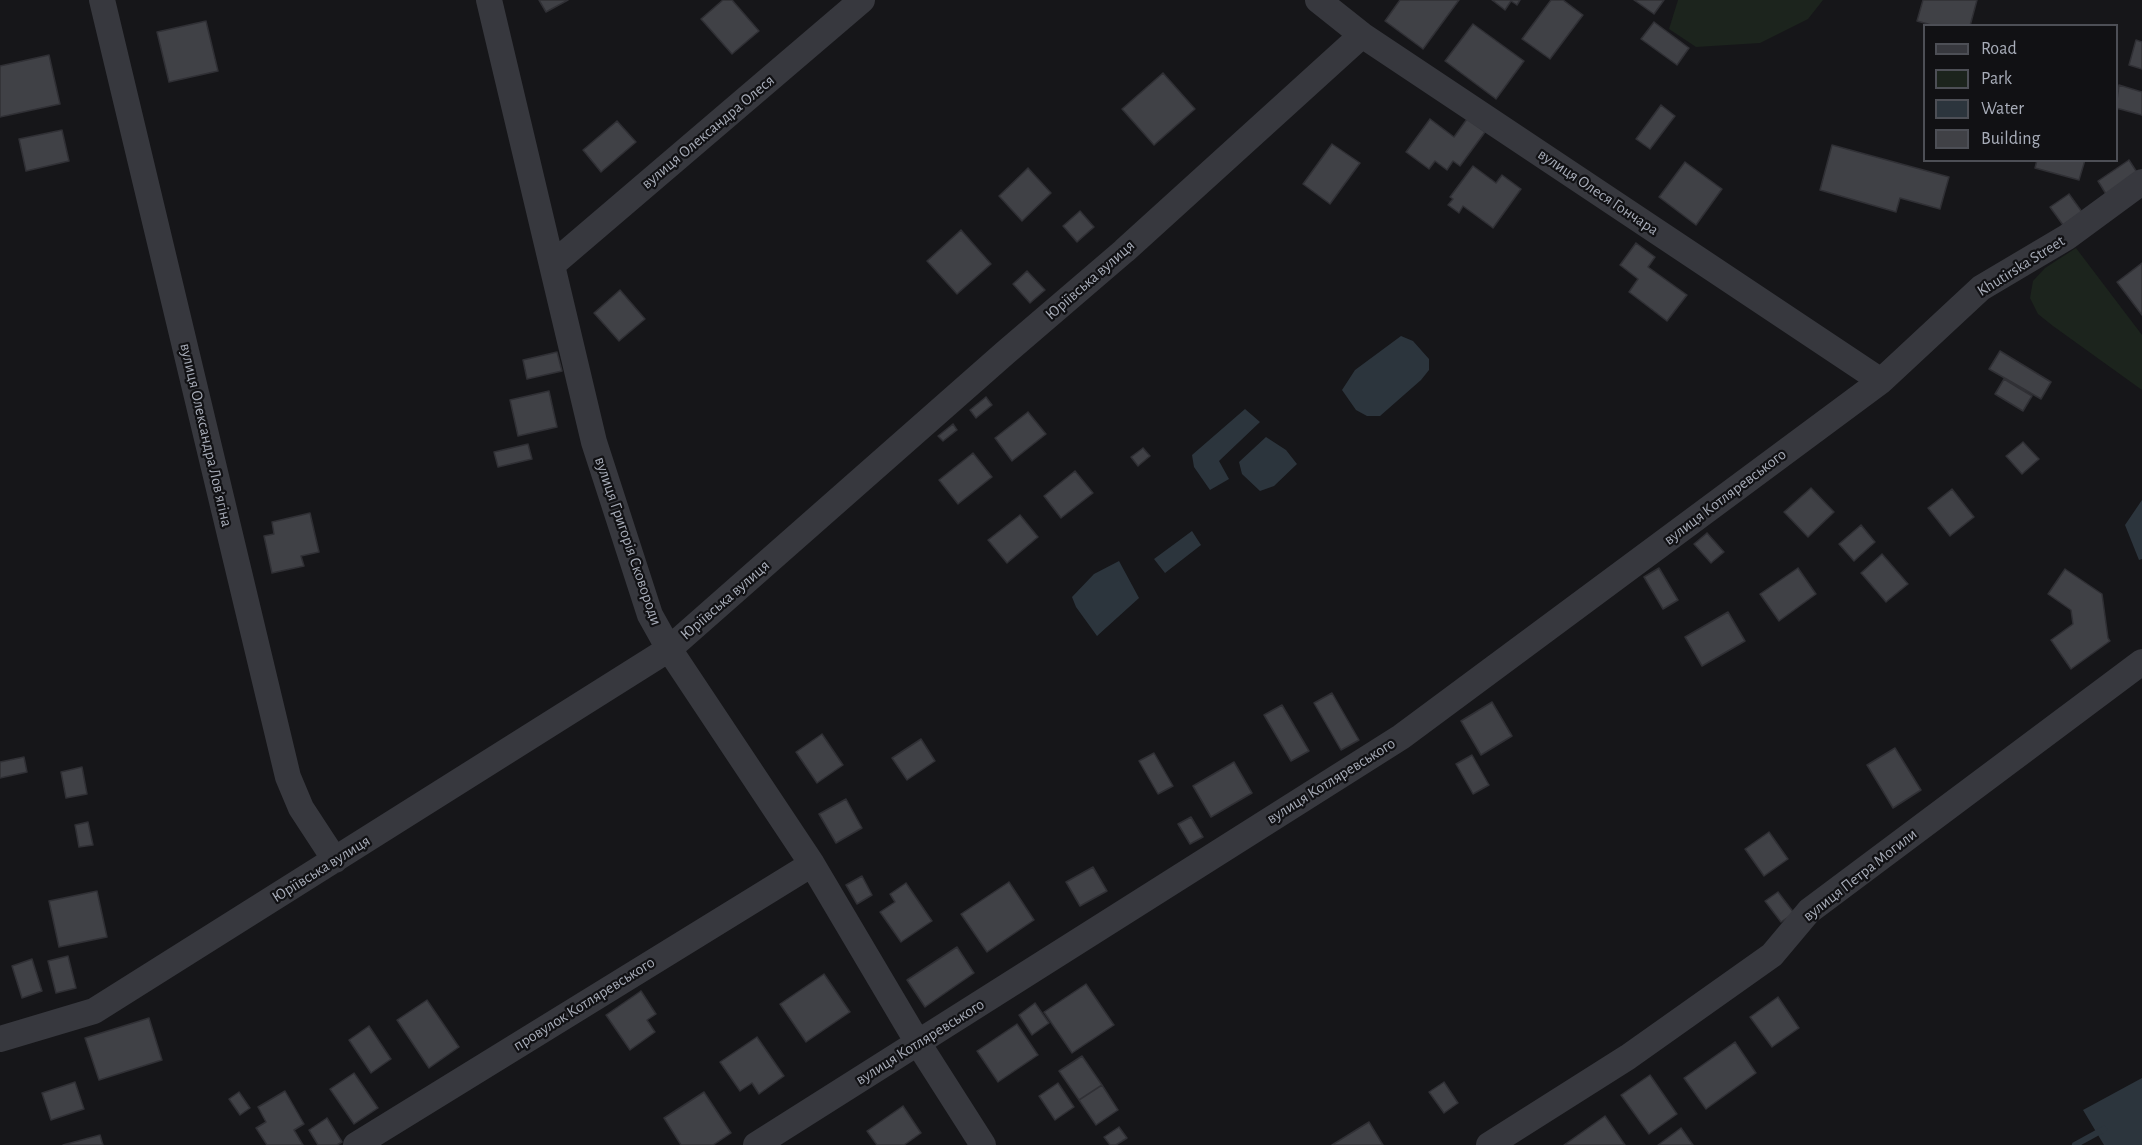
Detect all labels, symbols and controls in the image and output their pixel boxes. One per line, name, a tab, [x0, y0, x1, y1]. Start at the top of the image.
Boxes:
legend	[1923, 24, 2118, 162]
text: Road	[1981, 40, 2017, 58]
text: Park	[1981, 70, 2012, 88]
street label: вулиця Олександра Олеся	[638, 71, 778, 193]
text: Water	[1981, 100, 2024, 118]
text: Building	[1981, 130, 2040, 148]
street label: вулиця Олеся Гончара	[1534, 144, 1662, 240]
street label: Khutirska Street	[1974, 231, 2068, 301]
street label: Юріївська вулиця	[1041, 236, 1139, 324]
street label: вулиця Олександра Ловʼягіна	[176, 341, 236, 529]
street label: вулиця Котляревського	[1660, 445, 1790, 549]
street label: вулиця Григорія Сковороди	[590, 454, 666, 628]
street label: Юріївська вулиця	[676, 556, 774, 644]
street label: вулиця Котляревського	[1263, 734, 1399, 828]
street label: вулиця Петра Могили	[1799, 824, 1921, 926]
street label: Юріївська вулиця	[268, 831, 374, 907]
street label: провулок Котляревського	[510, 953, 658, 1055]
street label: вулиця Котляревського	[852, 995, 988, 1089]

